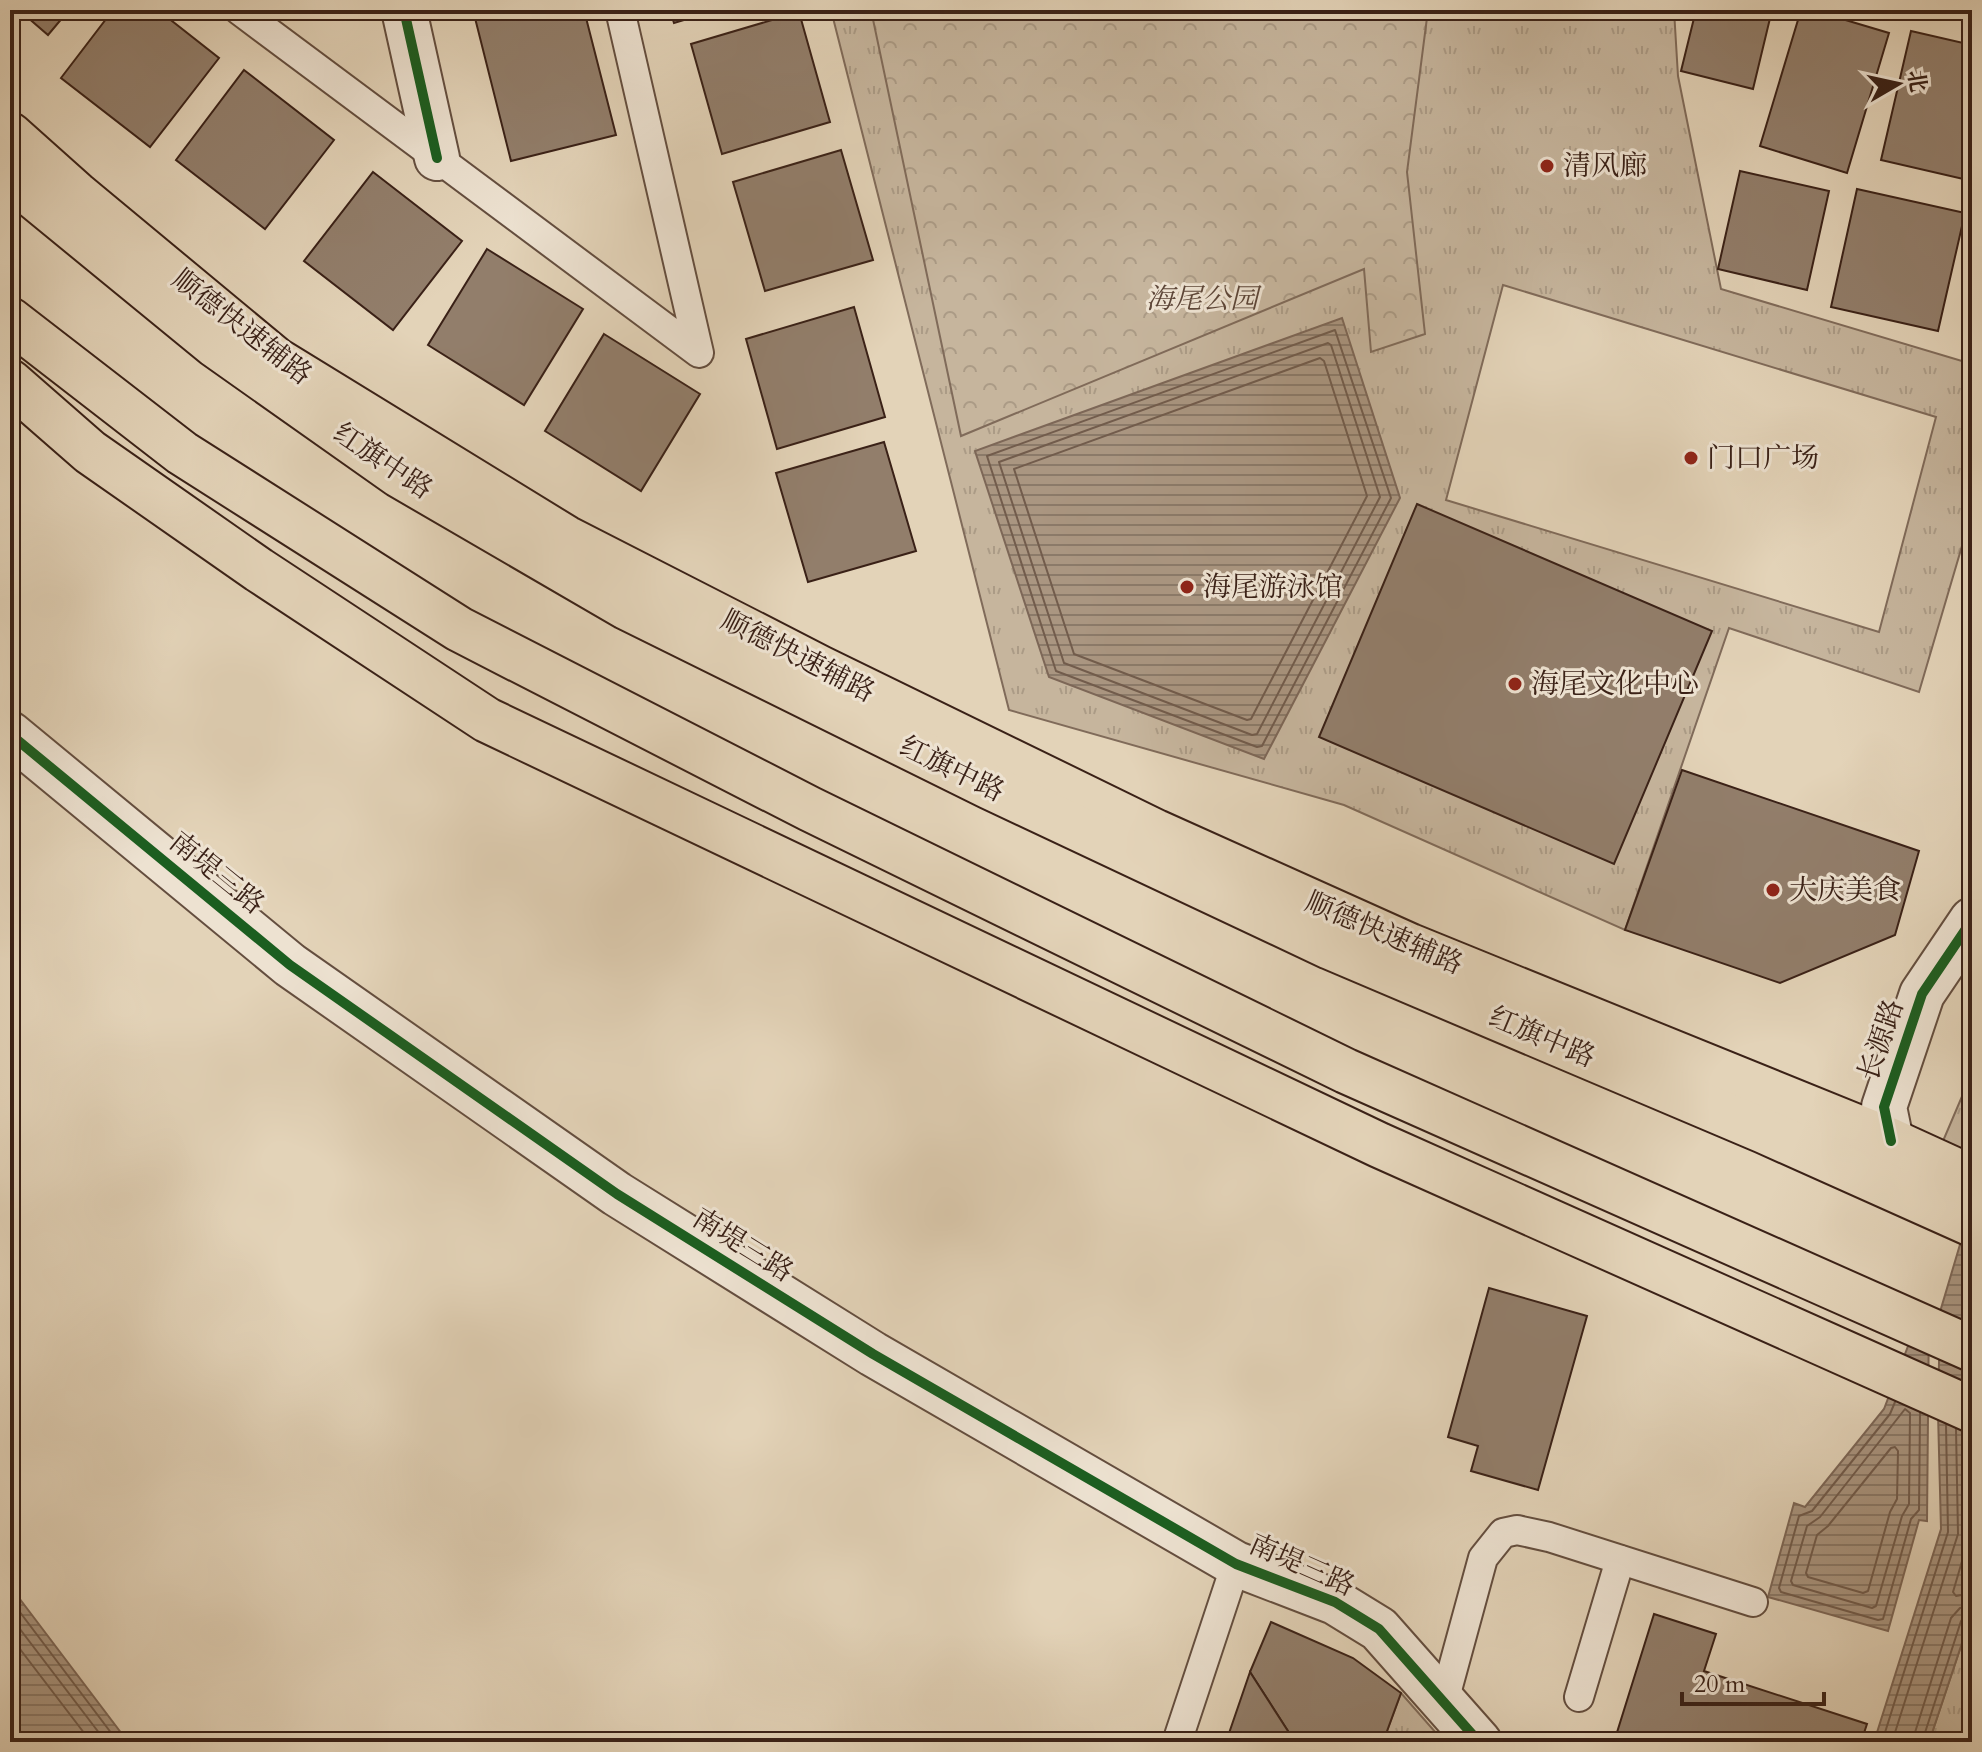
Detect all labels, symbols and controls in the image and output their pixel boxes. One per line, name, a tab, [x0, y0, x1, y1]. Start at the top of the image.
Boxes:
north arrow	[1858, 44, 1938, 124]
text: 北	[1900, 68, 1933, 94]
place label: 清风廊	[1563, 147, 1647, 185]
marker: 清风廊	[1538, 157, 1556, 175]
street label: 顺德快速辅路	[164, 260, 320, 394]
park label: 海尾公园	[1146, 280, 1262, 318]
street label: 红旗中路	[326, 414, 440, 508]
place label: 门口广场	[1707, 439, 1819, 477]
marker: 门口广场	[1682, 449, 1700, 467]
place label: 海尾游泳馆	[1203, 568, 1343, 606]
marker: 海尾游泳馆	[1178, 578, 1196, 596]
street label: 顺德快速辅路	[715, 601, 881, 711]
place label: 海尾文化中心	[1531, 665, 1699, 703]
marker: 海尾文化中心	[1506, 675, 1524, 693]
street label: 红旗中路	[893, 727, 1011, 811]
street label: 南堤三路	[162, 823, 272, 923]
place label: 大庆美食	[1789, 871, 1901, 909]
marker: 大庆美食	[1764, 881, 1782, 899]
street label: 顺德快速辅路	[1299, 883, 1469, 983]
street label: 长源路	[1849, 994, 1913, 1086]
street label: 红旗中路	[1483, 998, 1601, 1076]
street label: 南堤三路	[685, 1199, 801, 1291]
street label: 南堤三路	[1243, 1525, 1361, 1605]
scale bar	[1682, 1656, 1824, 1706]
text: 20 m	[1694, 1668, 1746, 1701]

